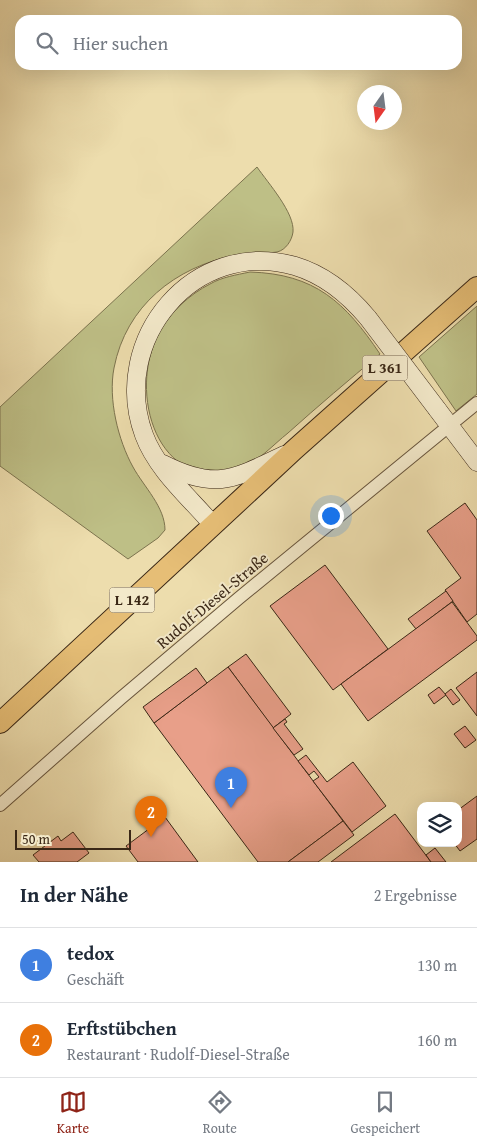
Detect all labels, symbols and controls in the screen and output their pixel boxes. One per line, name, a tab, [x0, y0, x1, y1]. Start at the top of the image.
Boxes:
search box	[15, 15, 462, 70]
icon: search	[33, 29, 61, 57]
text: Hier suchen	[73, 29, 168, 57]
north arrow	[357, 85, 402, 130]
road number: L 361	[362, 356, 408, 380]
your location	[318, 503, 344, 529]
street label: Rudolf-Diesel-Straße	[151, 546, 273, 654]
road number: L 142	[110, 588, 154, 612]
pin: 1	[215, 767, 247, 808]
pin: 2	[135, 796, 167, 837]
map controls	[417, 802, 462, 847]
button: layers	[417, 802, 462, 847]
scale bar	[15, 827, 131, 850]
text: 50 m	[22, 829, 50, 849]
text: In der Nähe	[20, 879, 128, 910]
text: 2 Ergebnisse	[374, 883, 457, 907]
text: tedox	[67, 939, 114, 967]
text: 1	[32, 953, 40, 977]
text: 130 m	[417, 953, 457, 977]
text: Geschäft	[67, 967, 124, 991]
text: Erftstübchen	[67, 1014, 177, 1042]
text: 2	[32, 1028, 40, 1052]
text: 160 m	[417, 1028, 457, 1052]
text: Restaurant · Rudolf-Diesel-Straße	[67, 1042, 290, 1066]
tab: Karte	[57, 1088, 89, 1138]
tab: Route	[203, 1088, 237, 1138]
tab: Gespeichert	[351, 1088, 420, 1138]

